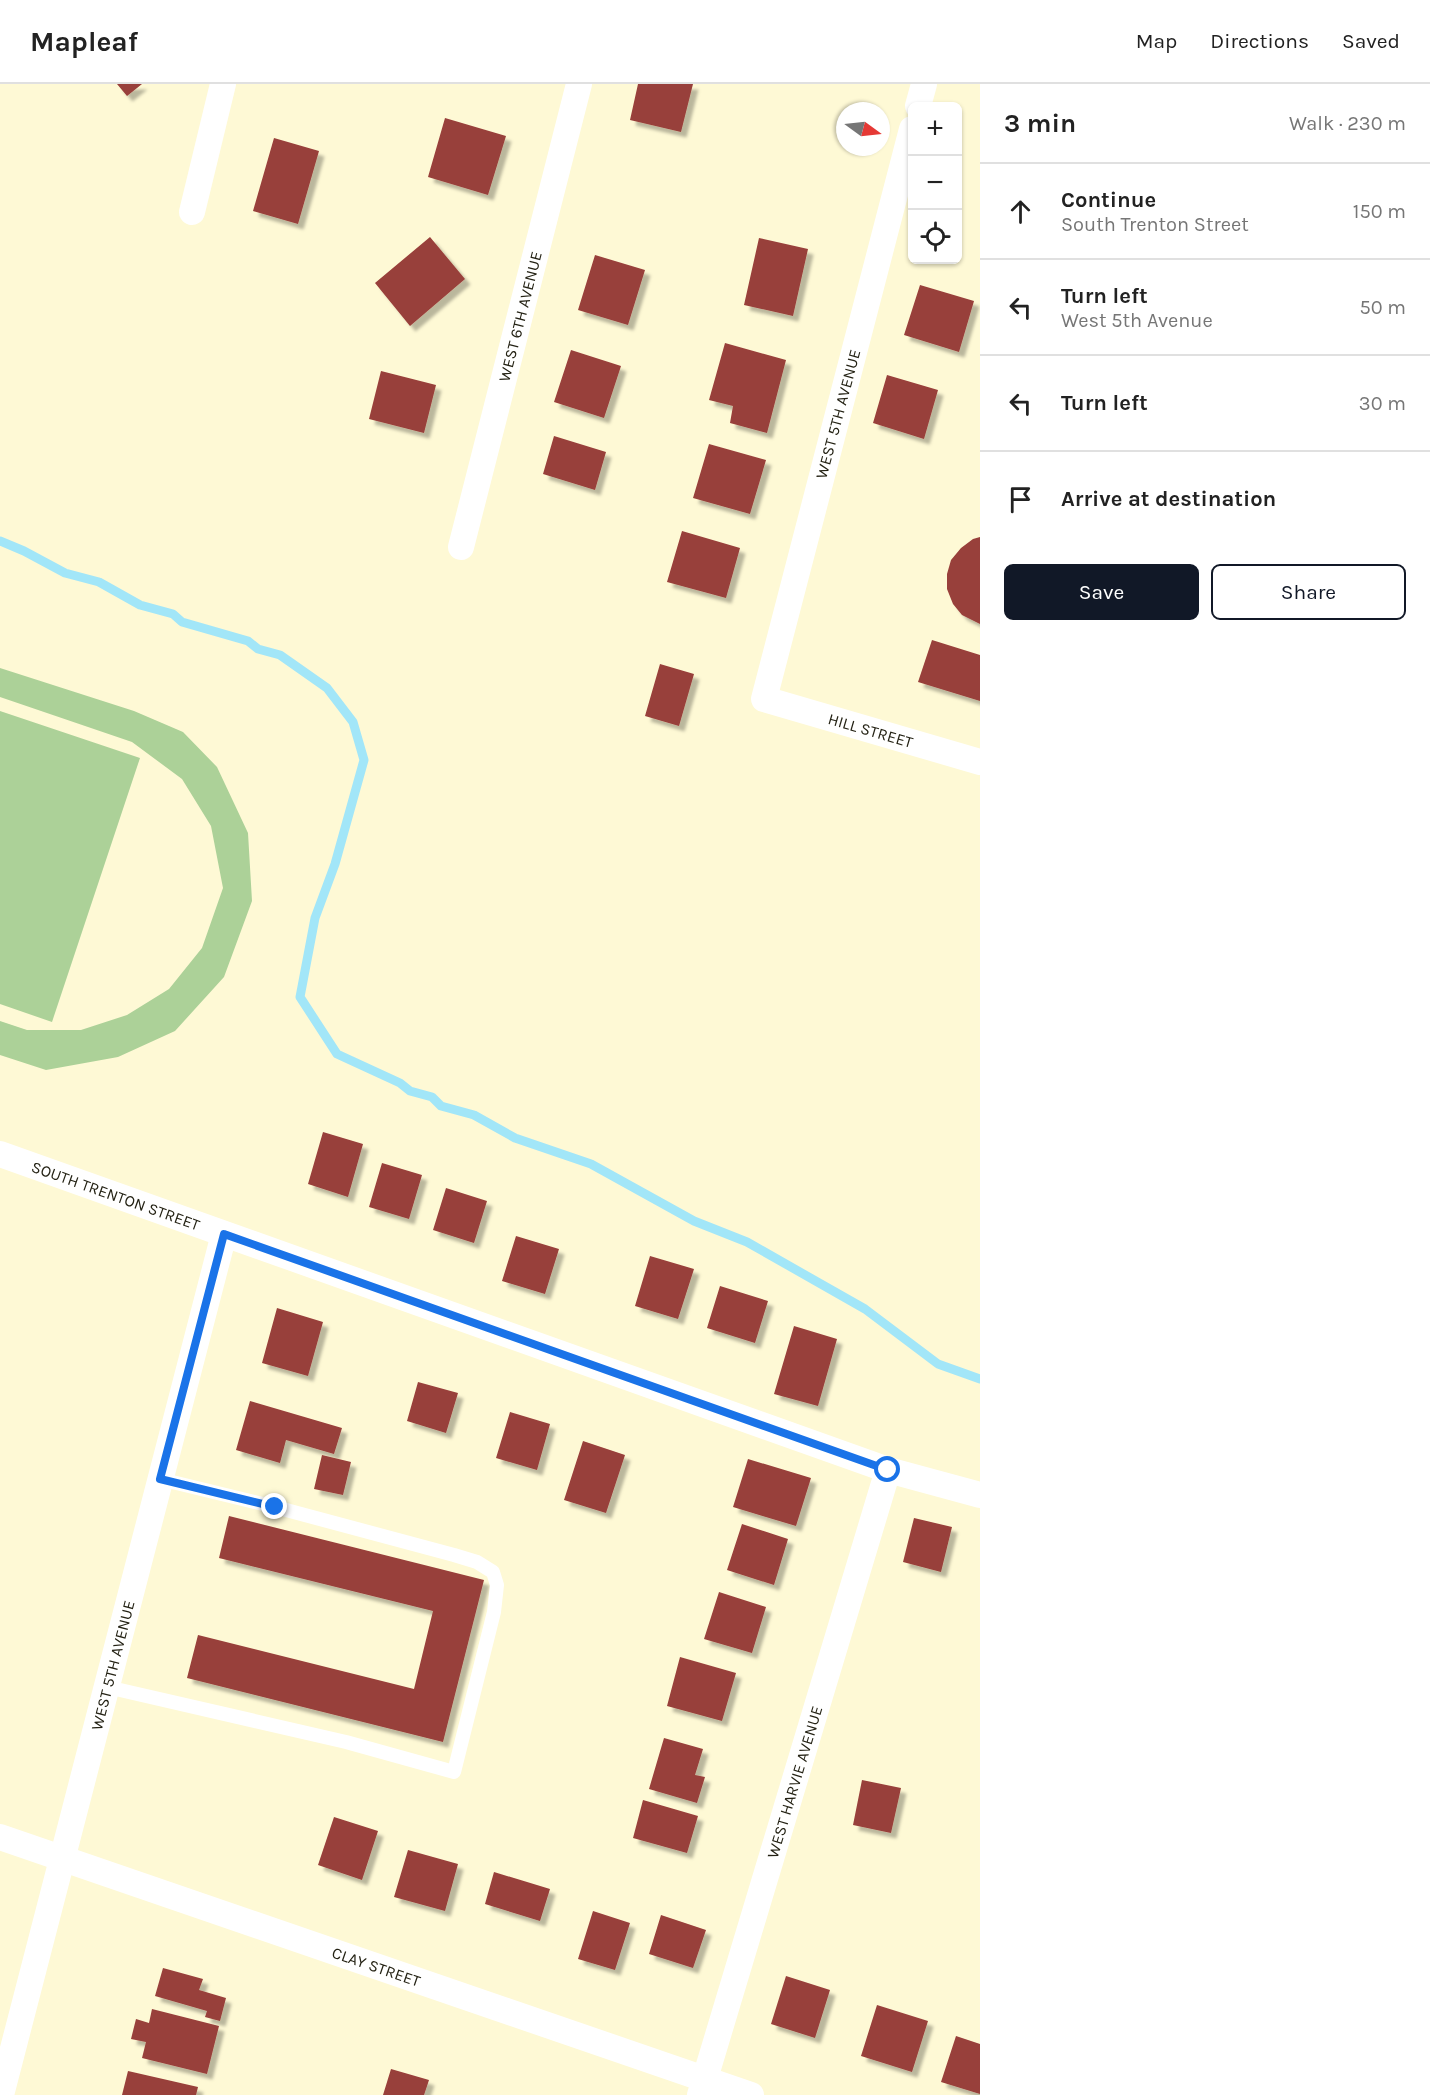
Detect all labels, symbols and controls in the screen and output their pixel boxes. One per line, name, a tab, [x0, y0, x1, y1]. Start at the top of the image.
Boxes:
text: Mapleaf	[30, 25, 138, 58]
text: Map	[1136, 29, 1177, 53]
text: Directions	[1210, 29, 1309, 53]
text: Saved	[1342, 29, 1400, 53]
north arrow	[836, 102, 890, 156]
map controls	[908, 102, 962, 264]
button: +	[908, 102, 962, 156]
text: 3 min	[1004, 108, 1076, 139]
text: Walk · 230 m	[1289, 112, 1406, 135]
button: −	[908, 156, 962, 210]
text: Continue	[1061, 187, 1156, 213]
icon: ahead	[1004, 195, 1037, 228]
text: 150 m	[1353, 200, 1406, 223]
button: locate	[908, 210, 962, 264]
text: South Trenton Street	[1061, 213, 1249, 236]
street label: WEST 6TH AVENUE	[494, 249, 545, 383]
text: Turn left	[1061, 283, 1148, 309]
icon: left	[1004, 291, 1037, 324]
text: 50 m	[1359, 296, 1406, 319]
text: West 5th Avenue	[1061, 309, 1213, 332]
street label: WEST 5TH AVENUE	[812, 347, 864, 481]
icon: left	[1004, 387, 1037, 420]
text: Turn left	[1061, 390, 1148, 416]
text: 30 m	[1359, 392, 1406, 415]
icon: arrive	[1004, 483, 1037, 516]
text: Arrive at destination	[1061, 486, 1276, 512]
button: Save	[1004, 564, 1199, 620]
button: Share	[1211, 564, 1406, 620]
street label: HILL STREET	[826, 709, 915, 751]
street label: SOUTH TRENTON STREET	[29, 1157, 203, 1234]
route start	[874, 1456, 900, 1482]
route end	[261, 1493, 287, 1519]
street label: WEST 5TH AVENUE	[86, 1598, 138, 1732]
street label: WEST HARVIE AVENUE	[762, 1703, 826, 1860]
street label: CLAY STREET	[330, 1942, 423, 1990]

